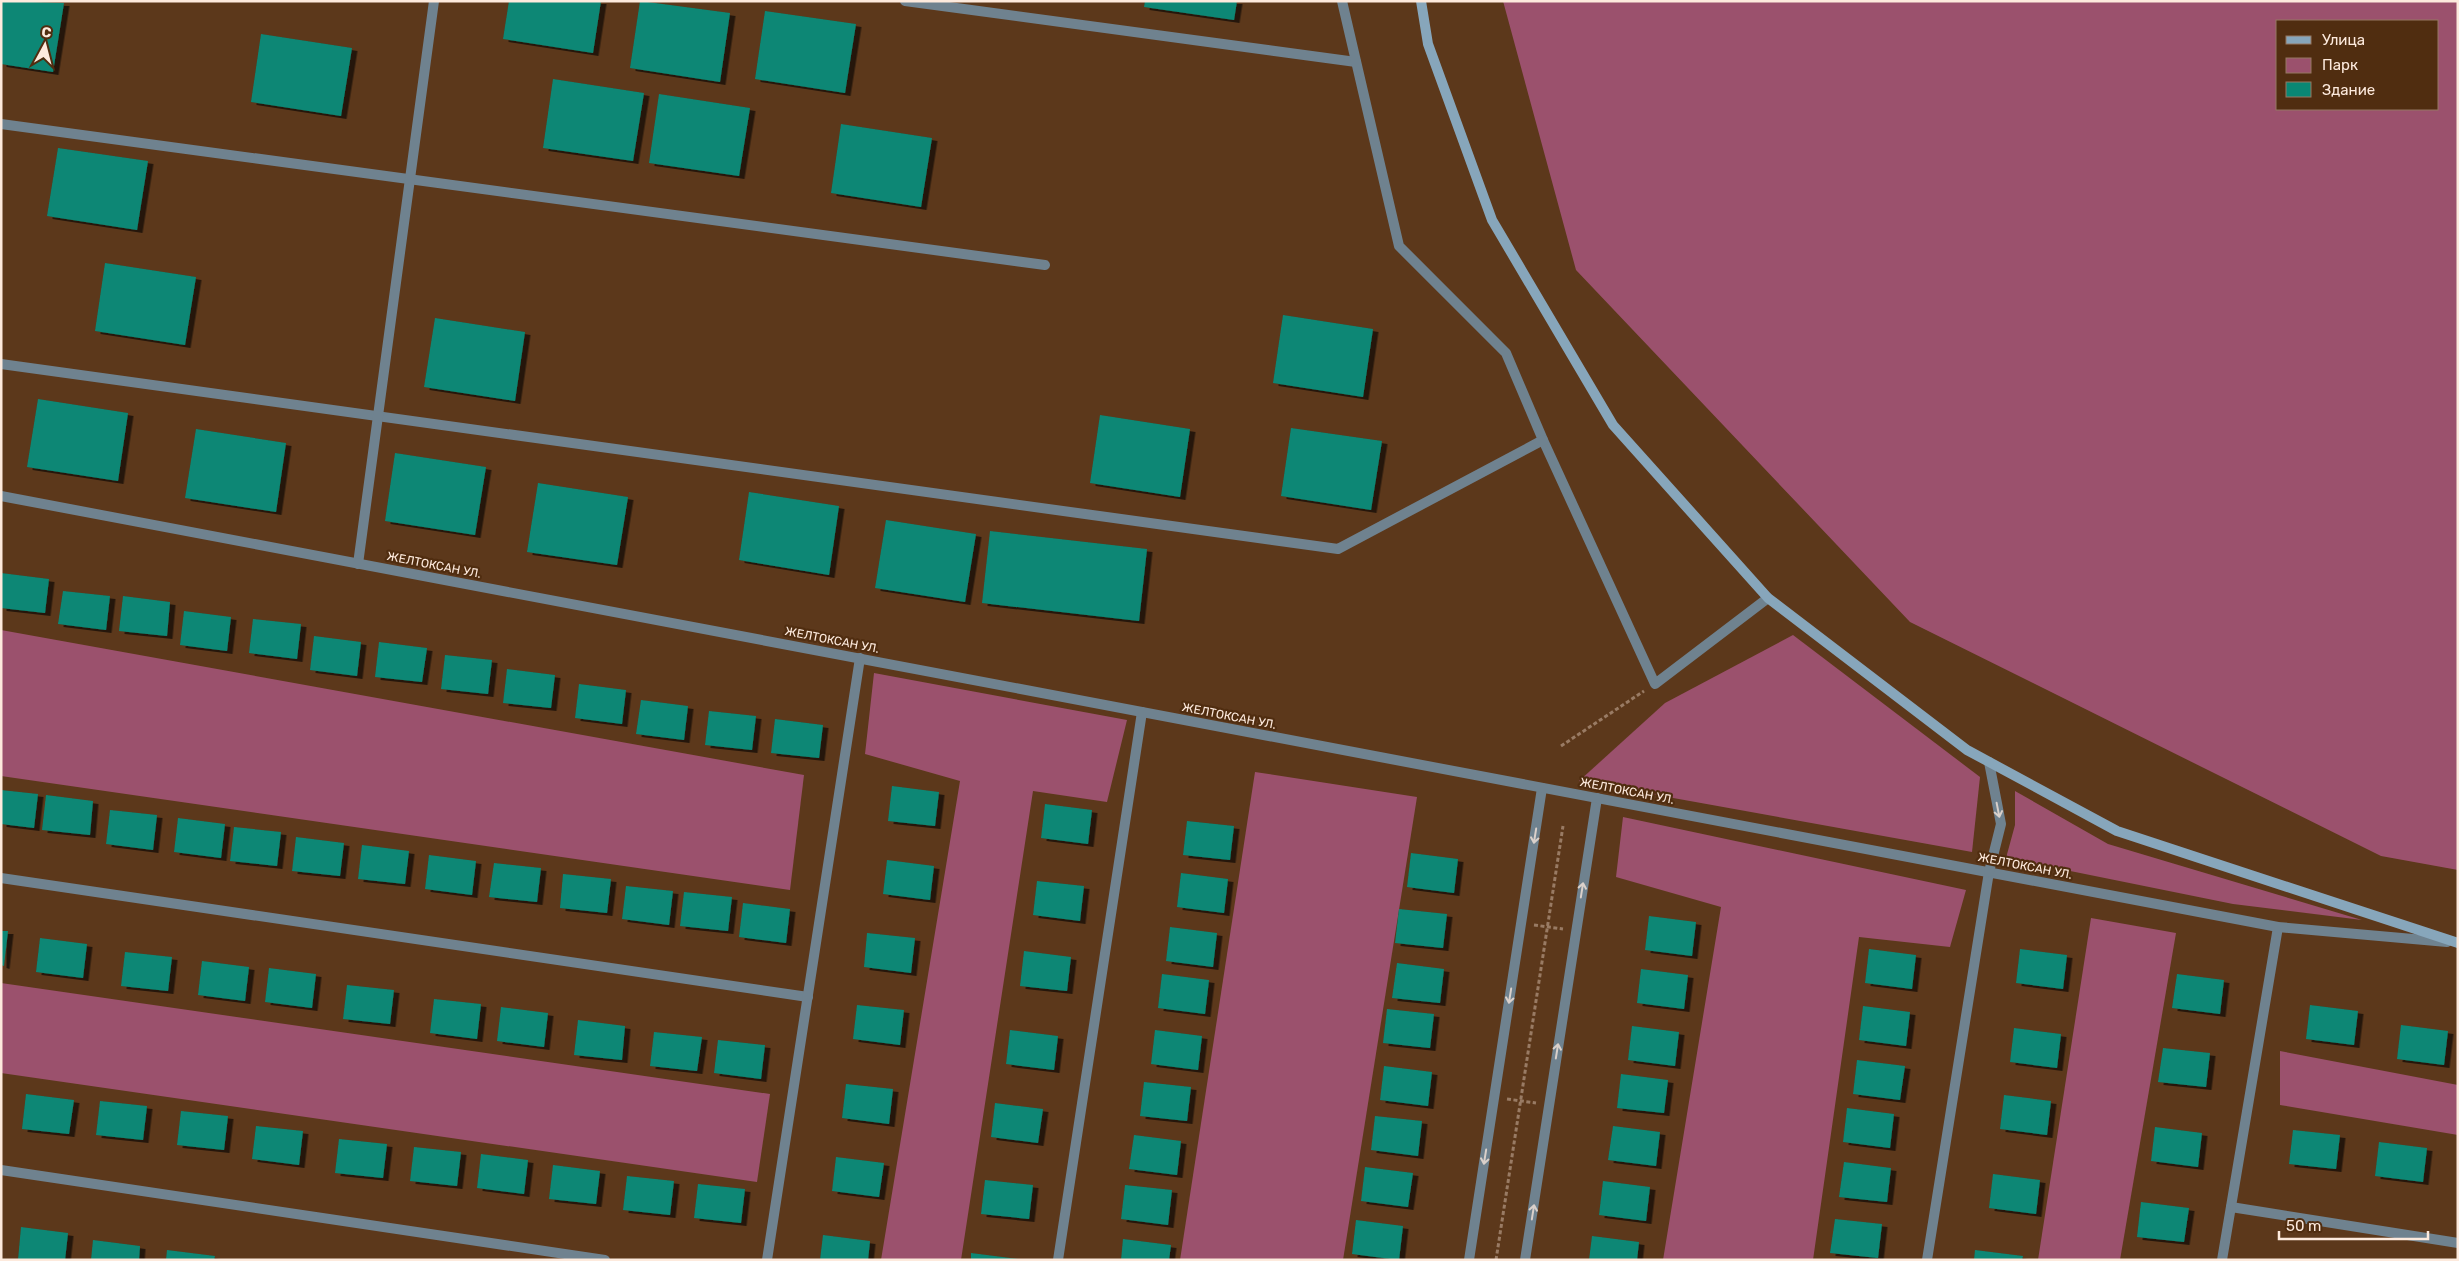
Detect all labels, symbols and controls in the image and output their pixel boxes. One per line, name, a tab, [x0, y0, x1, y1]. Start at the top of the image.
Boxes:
north arrow	[20, 20, 70, 70]
legend	[2276, 20, 2439, 110]
text: С	[41, 24, 53, 42]
text: Улица	[2322, 31, 2365, 49]
text: Парк	[2322, 56, 2358, 74]
text: Здание	[2322, 81, 2375, 99]
street label: ЖЕЛТОКСАН УЛ.	[386, 549, 482, 581]
street label: ЖЕЛТОКСАН УЛ.	[784, 624, 880, 656]
street label: ЖЕЛТОКСАН УЛ.	[1181, 700, 1277, 732]
street label: ЖЕЛТОКСАН УЛ.	[1579, 775, 1675, 807]
one-way arrow	[1994, 802, 2004, 818]
one-way arrow	[1530, 827, 1540, 843]
street label: ЖЕЛТОКСАН УЛ.	[1977, 850, 2073, 882]
one-way arrow	[1578, 883, 1588, 899]
one-way arrow	[1505, 988, 1515, 1004]
one-way arrow	[1553, 1043, 1563, 1059]
one-way arrow	[1480, 1149, 1490, 1165]
one-way arrow	[1528, 1204, 1538, 1220]
scale bar	[2279, 1208, 2428, 1240]
text: 50 m	[2286, 1217, 2321, 1235]

